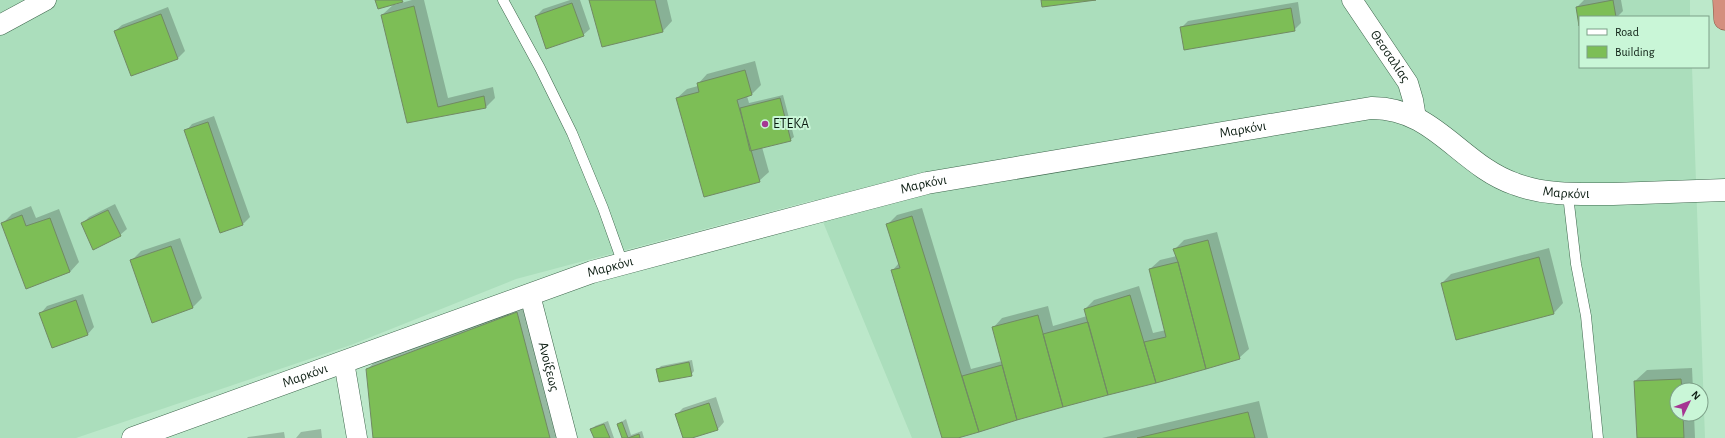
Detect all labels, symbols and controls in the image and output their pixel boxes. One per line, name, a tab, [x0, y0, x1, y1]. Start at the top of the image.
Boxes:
legend	[1579, 16, 1709, 68]
text: Road	[1615, 26, 1639, 38]
street label: Θεσσαλίας	[1368, 28, 1413, 85]
text: Building	[1615, 46, 1655, 58]
place label: ΕΤΕΚΑ	[773, 117, 809, 131]
marker: ΕΤΕΚΑ	[760, 119, 770, 129]
street label: Μαρκόνι	[1218, 119, 1268, 140]
street label: Μαρκόνι	[899, 173, 948, 197]
street label: Μαρκόνι	[1542, 184, 1590, 201]
street label: Μαρκόνι	[586, 254, 635, 280]
street label: Ανοίξεως	[535, 341, 562, 393]
street label: Μαρκόνι	[281, 361, 330, 390]
north arrow	[1669, 382, 1709, 422]
text: N	[1689, 389, 1703, 402]

